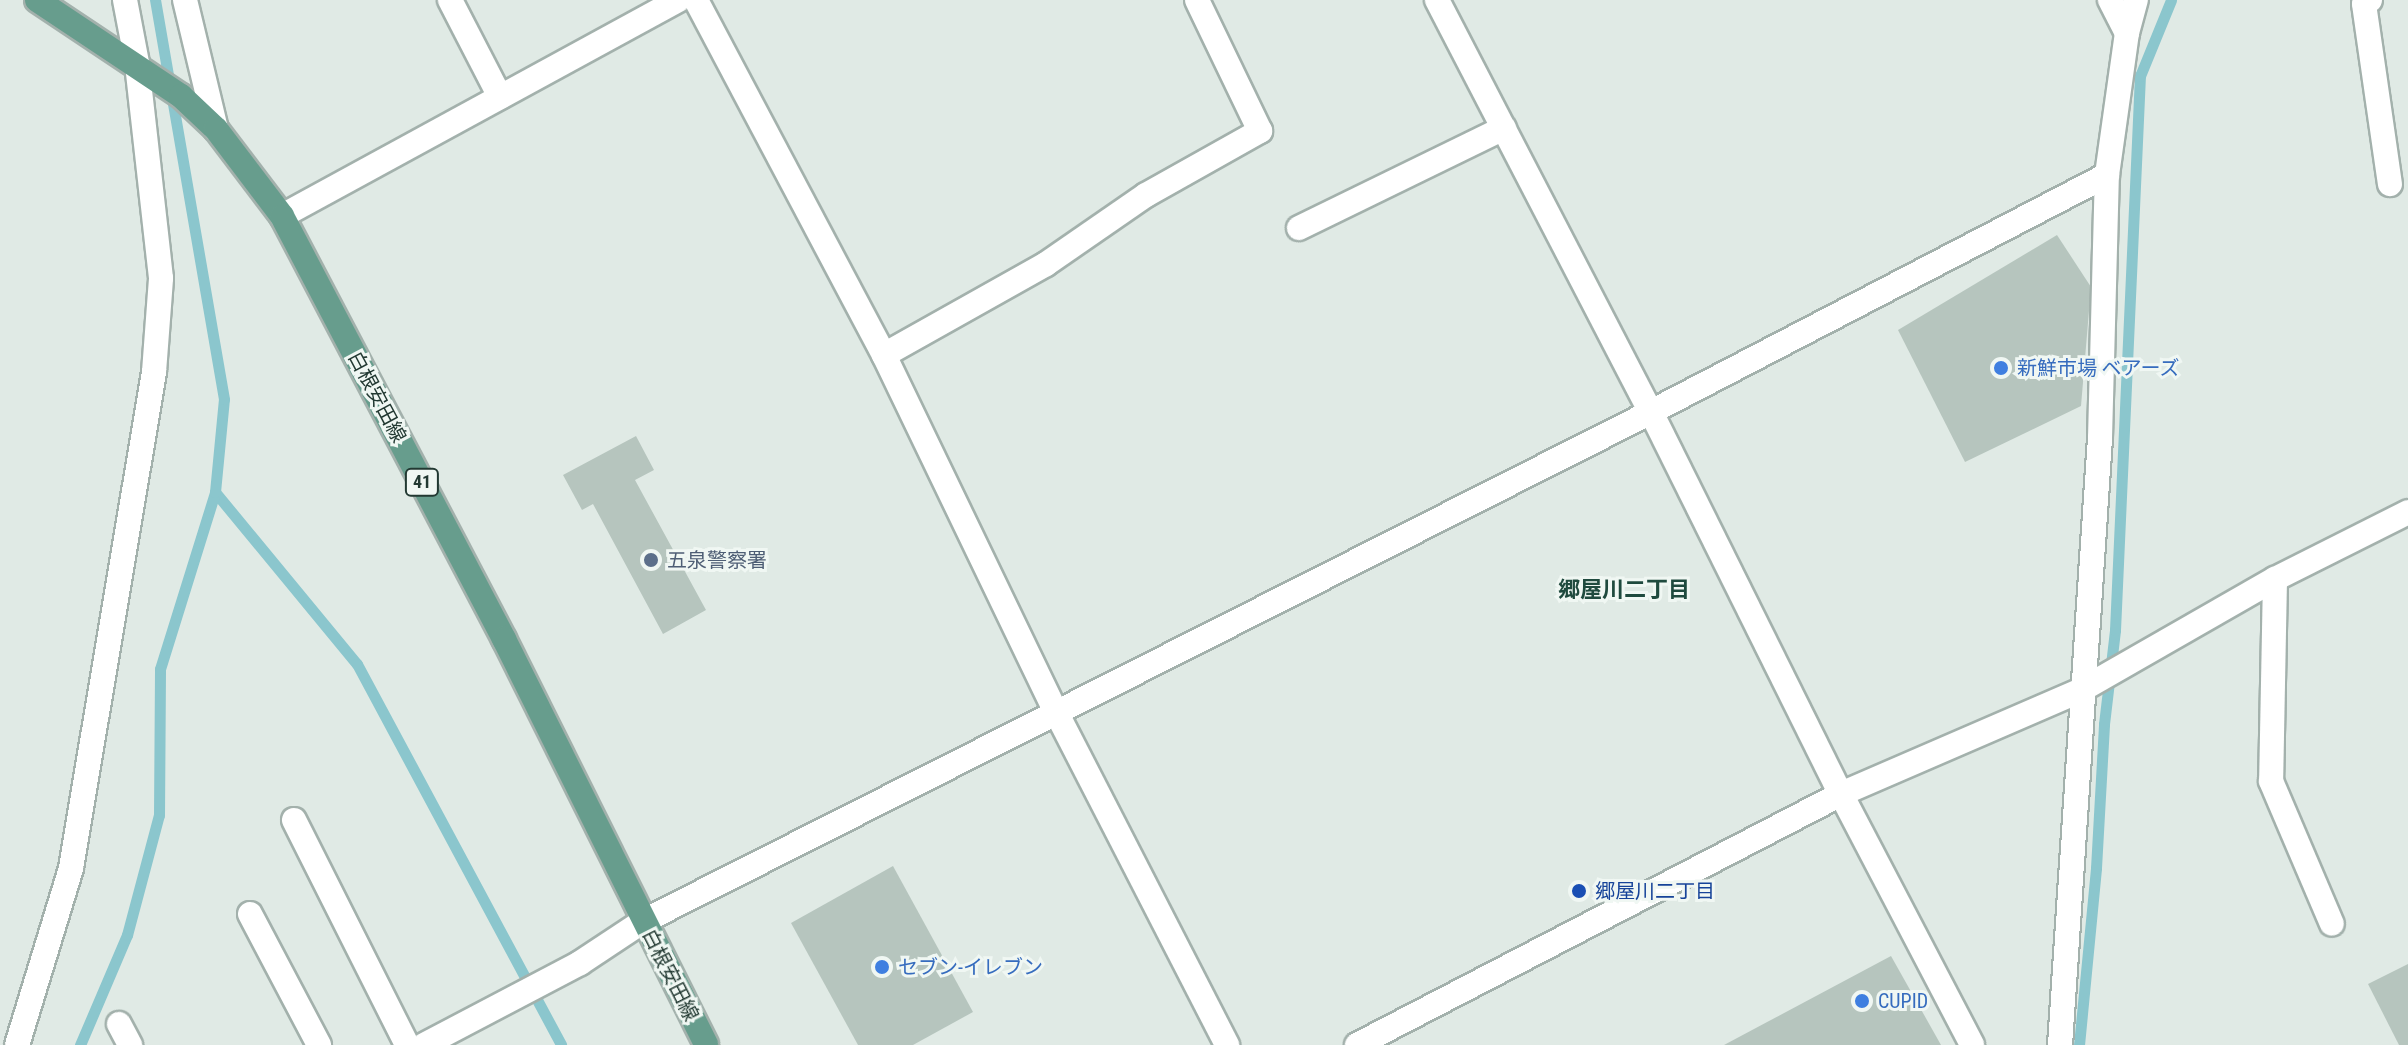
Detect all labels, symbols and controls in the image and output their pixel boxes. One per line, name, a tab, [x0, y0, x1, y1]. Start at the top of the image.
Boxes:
street label: 白根安田線	[343, 347, 411, 447]
place label: 新鮮市場 ベアーズ	[2017, 356, 2180, 380]
marker: 新鮮市場 ベアーズ	[1992, 359, 2010, 377]
road number: 41	[404, 468, 440, 496]
place label: 五泉警察署	[667, 548, 767, 572]
marker: 五泉警察署	[642, 551, 660, 569]
district label: 郷屋川二丁目	[1558, 577, 1690, 603]
place label: 郷屋川二丁目	[1595, 879, 1715, 903]
marker: 郷屋川二丁目	[1570, 882, 1588, 900]
street label: 白根安田線	[637, 925, 703, 1025]
place label: セブン-イレブン	[898, 955, 1043, 979]
marker: セブン-イレブン	[873, 958, 891, 976]
place label: CUPID	[1878, 989, 1928, 1013]
marker: CUPID	[1853, 992, 1871, 1010]

